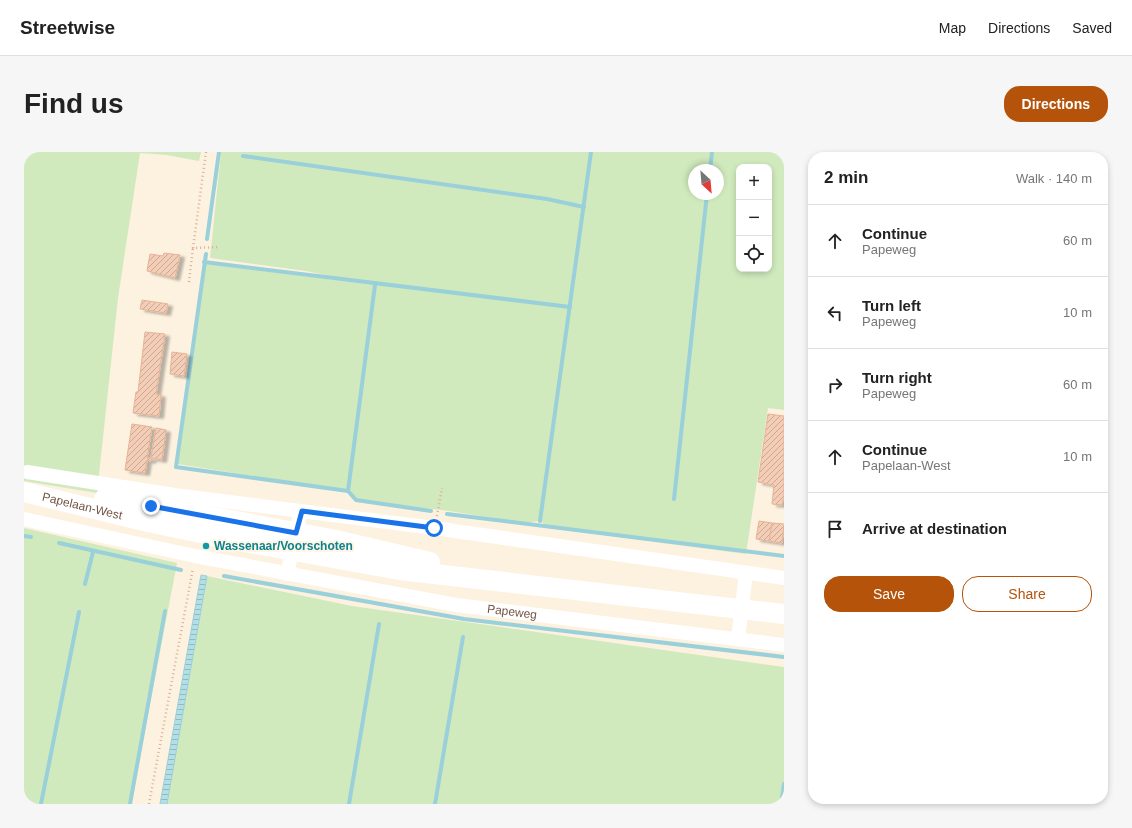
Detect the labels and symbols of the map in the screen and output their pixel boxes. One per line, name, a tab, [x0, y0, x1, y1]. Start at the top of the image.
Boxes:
north arrow	[688, 164, 724, 200]
street label: Papelaan-West	[41, 490, 124, 523]
route end	[142, 497, 160, 515]
route start	[425, 519, 443, 537]
place label: Wassenaar/Voorschoten	[214, 539, 353, 553]
marker: Wassenaar/Voorschoten	[201, 541, 211, 551]
street label: Papeweg	[486, 602, 538, 622]

